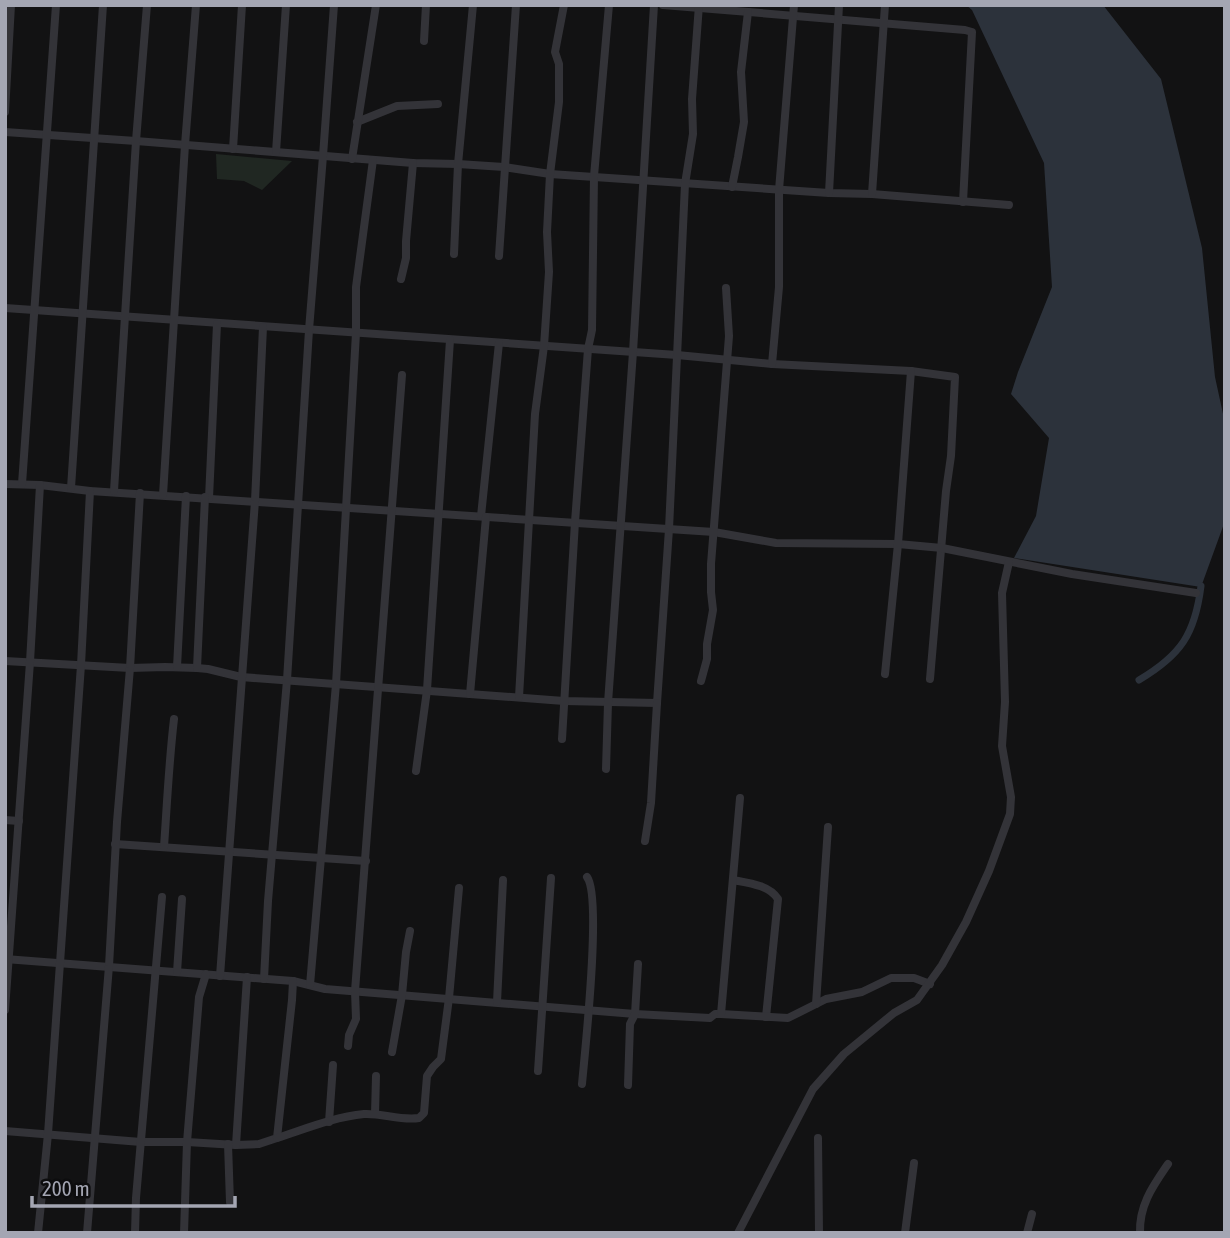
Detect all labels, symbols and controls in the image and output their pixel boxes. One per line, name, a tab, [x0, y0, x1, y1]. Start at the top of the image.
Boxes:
scale bar	[32, 1164, 234, 1208]
text: 200 m	[42, 1176, 90, 1200]

